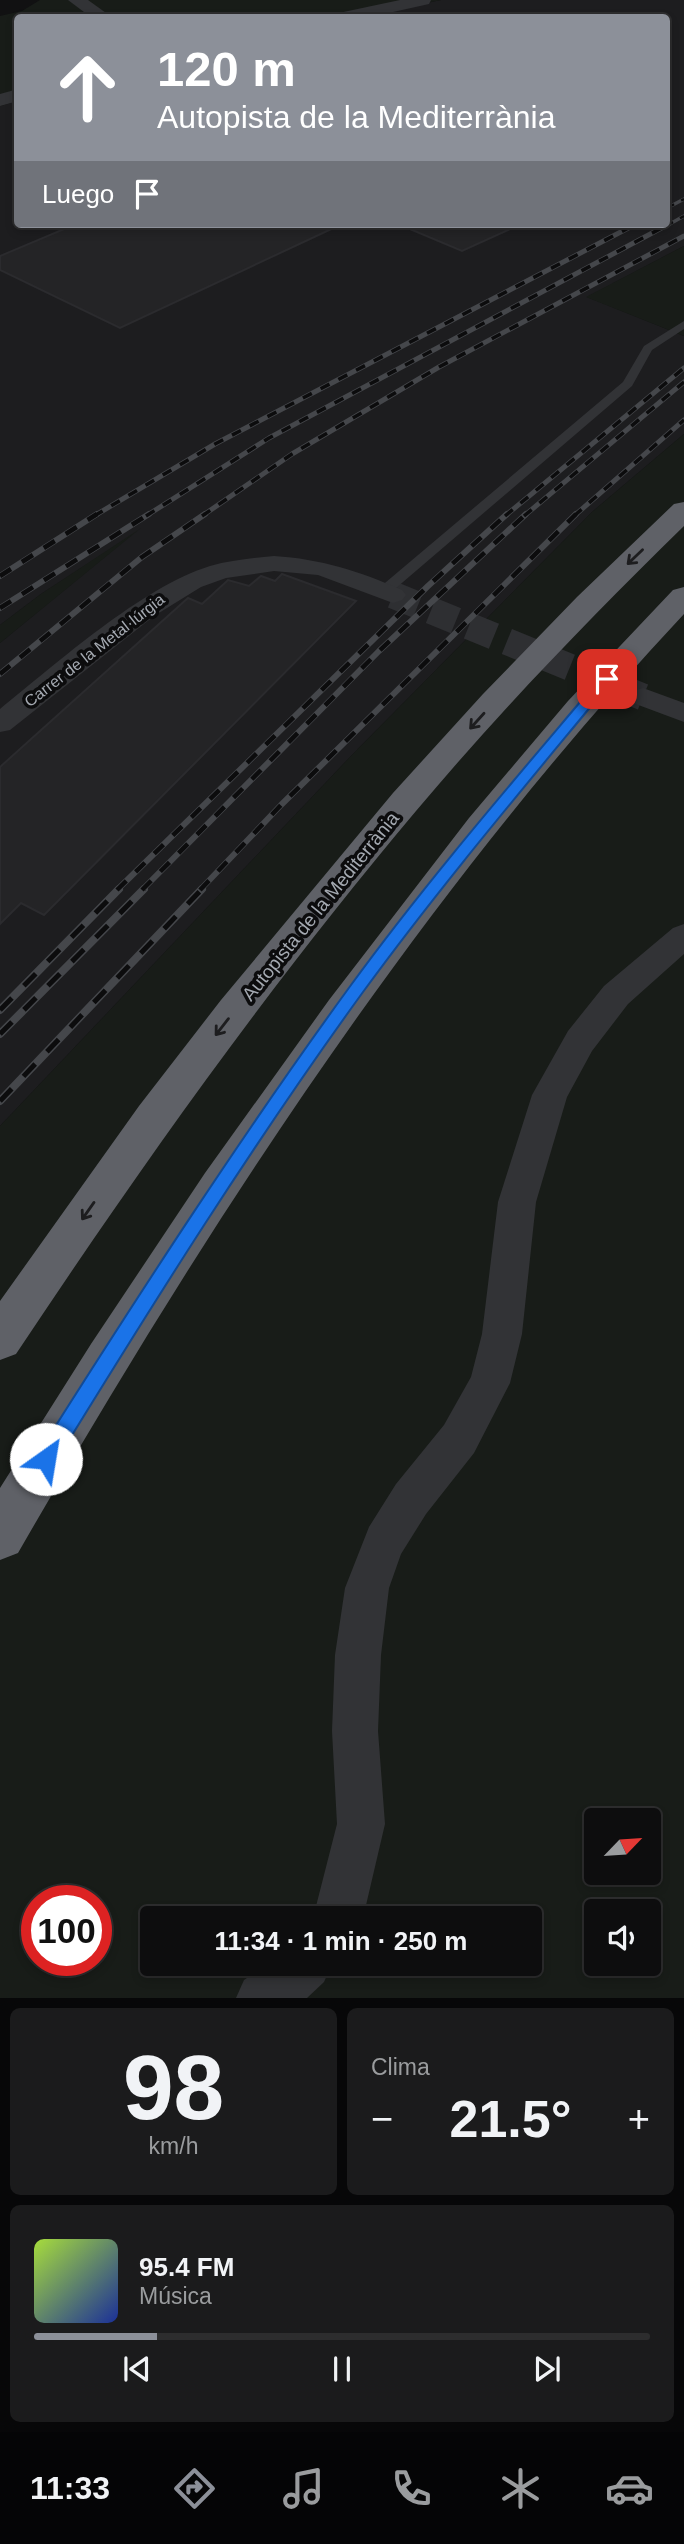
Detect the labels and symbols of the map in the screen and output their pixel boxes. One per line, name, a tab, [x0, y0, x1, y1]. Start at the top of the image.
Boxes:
one-way arrow	[627, 548, 644, 565]
street label: Carrer de la Metal·lúrgia	[21, 591, 168, 710]
pin	[577, 649, 637, 709]
one-way arrow	[469, 712, 485, 730]
street label: Autopista de la Mediterrània	[238, 807, 403, 1005]
one-way arrow	[214, 1018, 229, 1036]
one-way arrow	[81, 1201, 95, 1220]
position arrow	[9, 1422, 83, 1496]
north arrow	[584, 1808, 662, 1885]
speed limit sign: 100	[21, 1885, 112, 1976]

